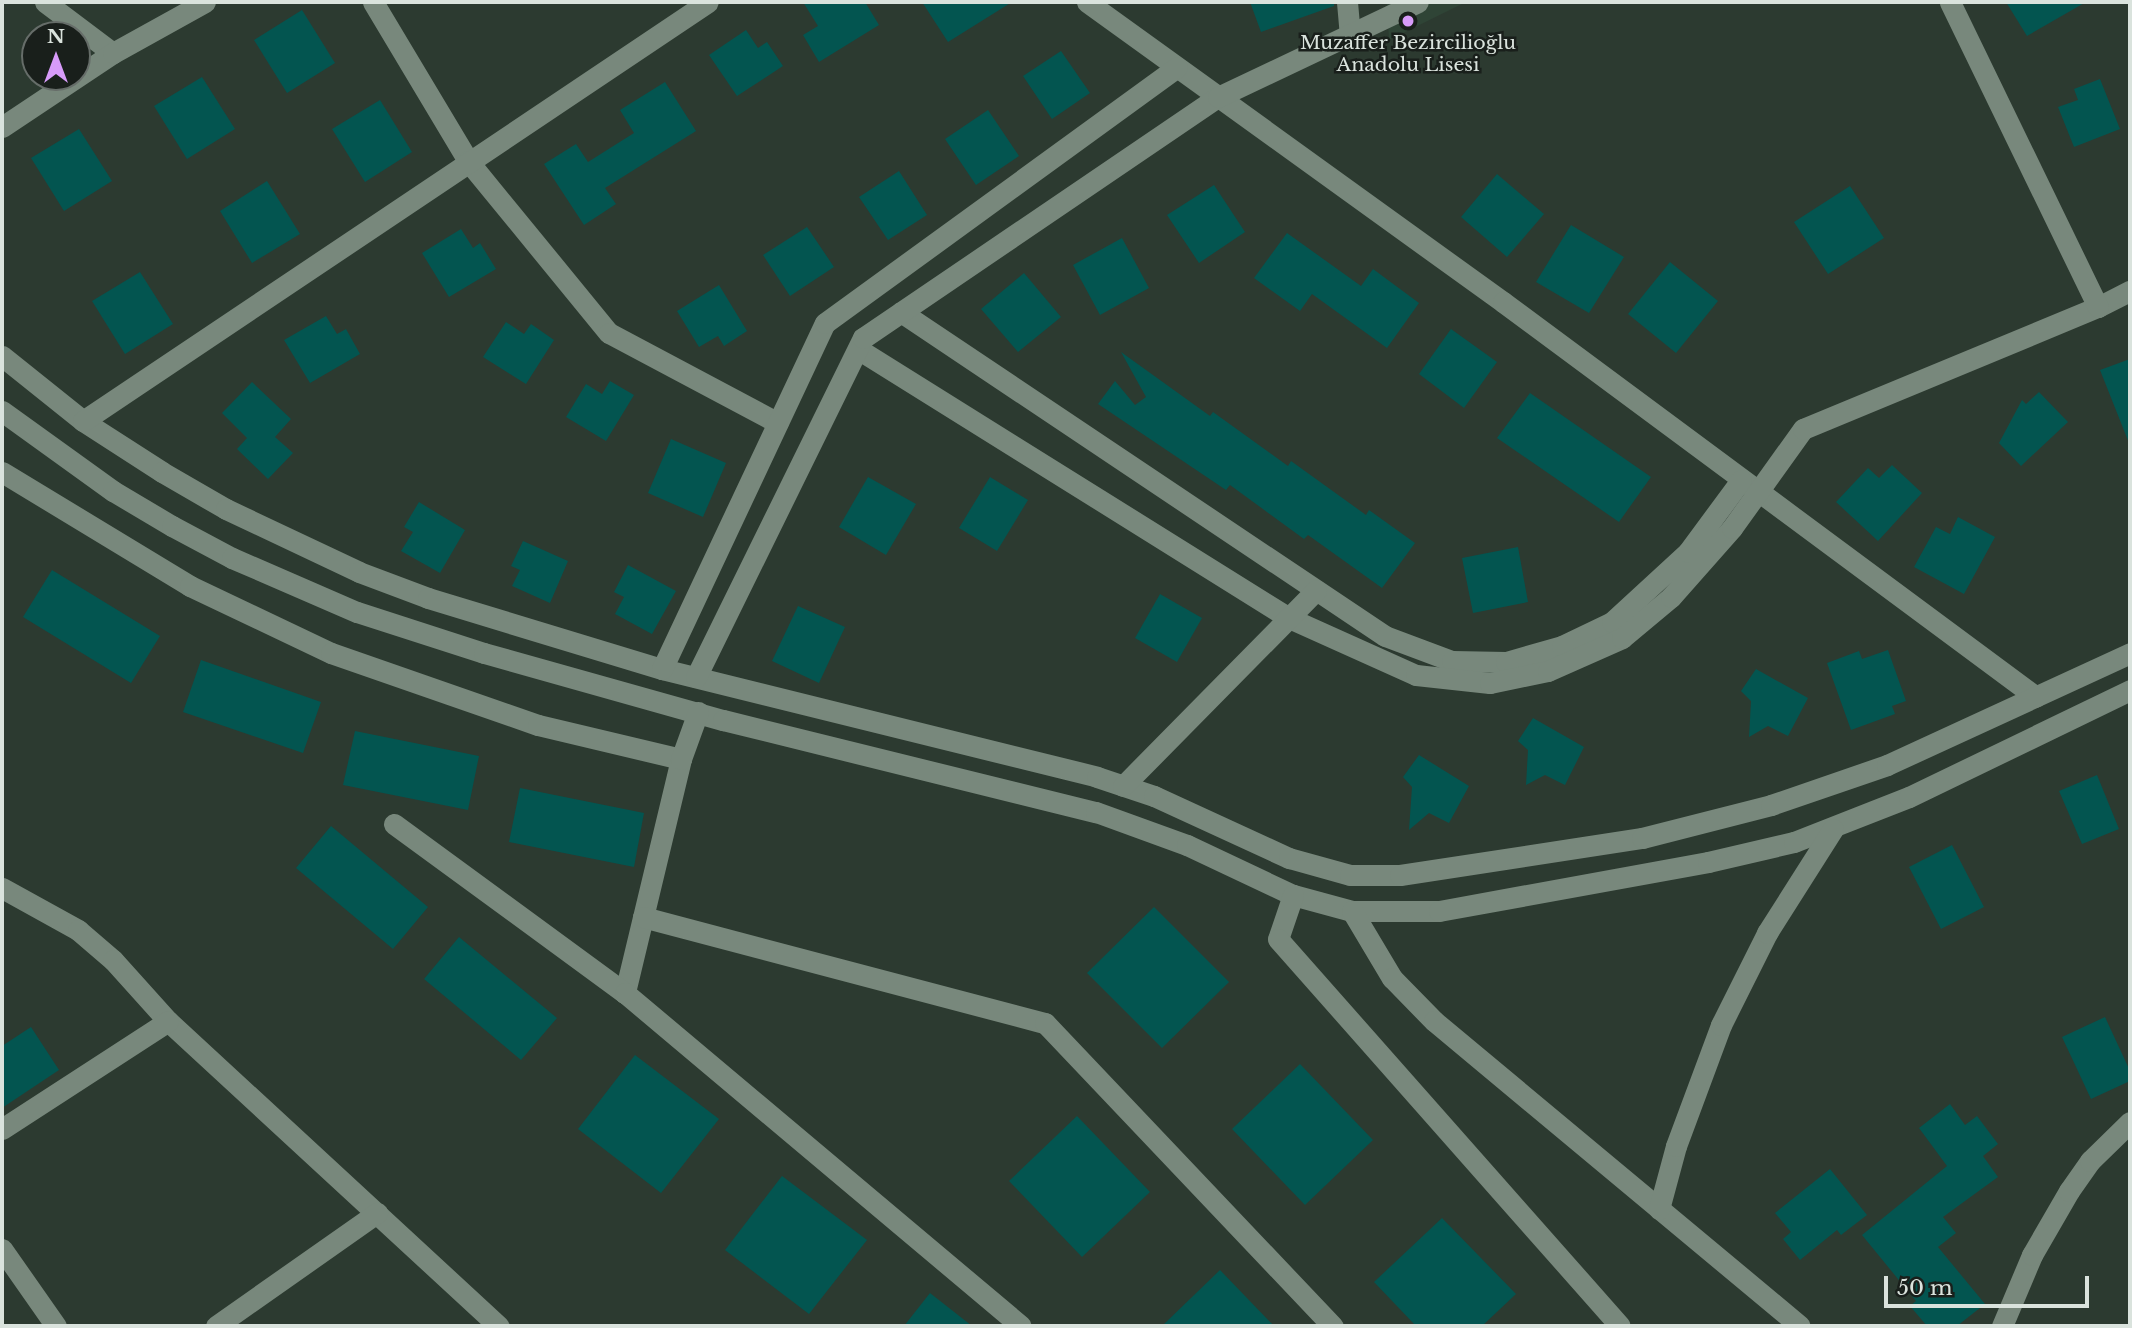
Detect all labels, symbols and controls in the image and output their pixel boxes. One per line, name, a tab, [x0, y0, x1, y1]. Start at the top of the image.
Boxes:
marker: Muzaffer Bezircilioğlu Anadolu Lisesi	[1400, 13, 1416, 29]
north arrow	[21, 21, 91, 91]
text: N	[47, 25, 65, 48]
place label: Muzaffer Bezircilioğlu Anadolu Lisesi	[1300, 32, 1516, 76]
scale bar	[1887, 1262, 2092, 1306]
text: 50 m	[1897, 1275, 1952, 1301]

